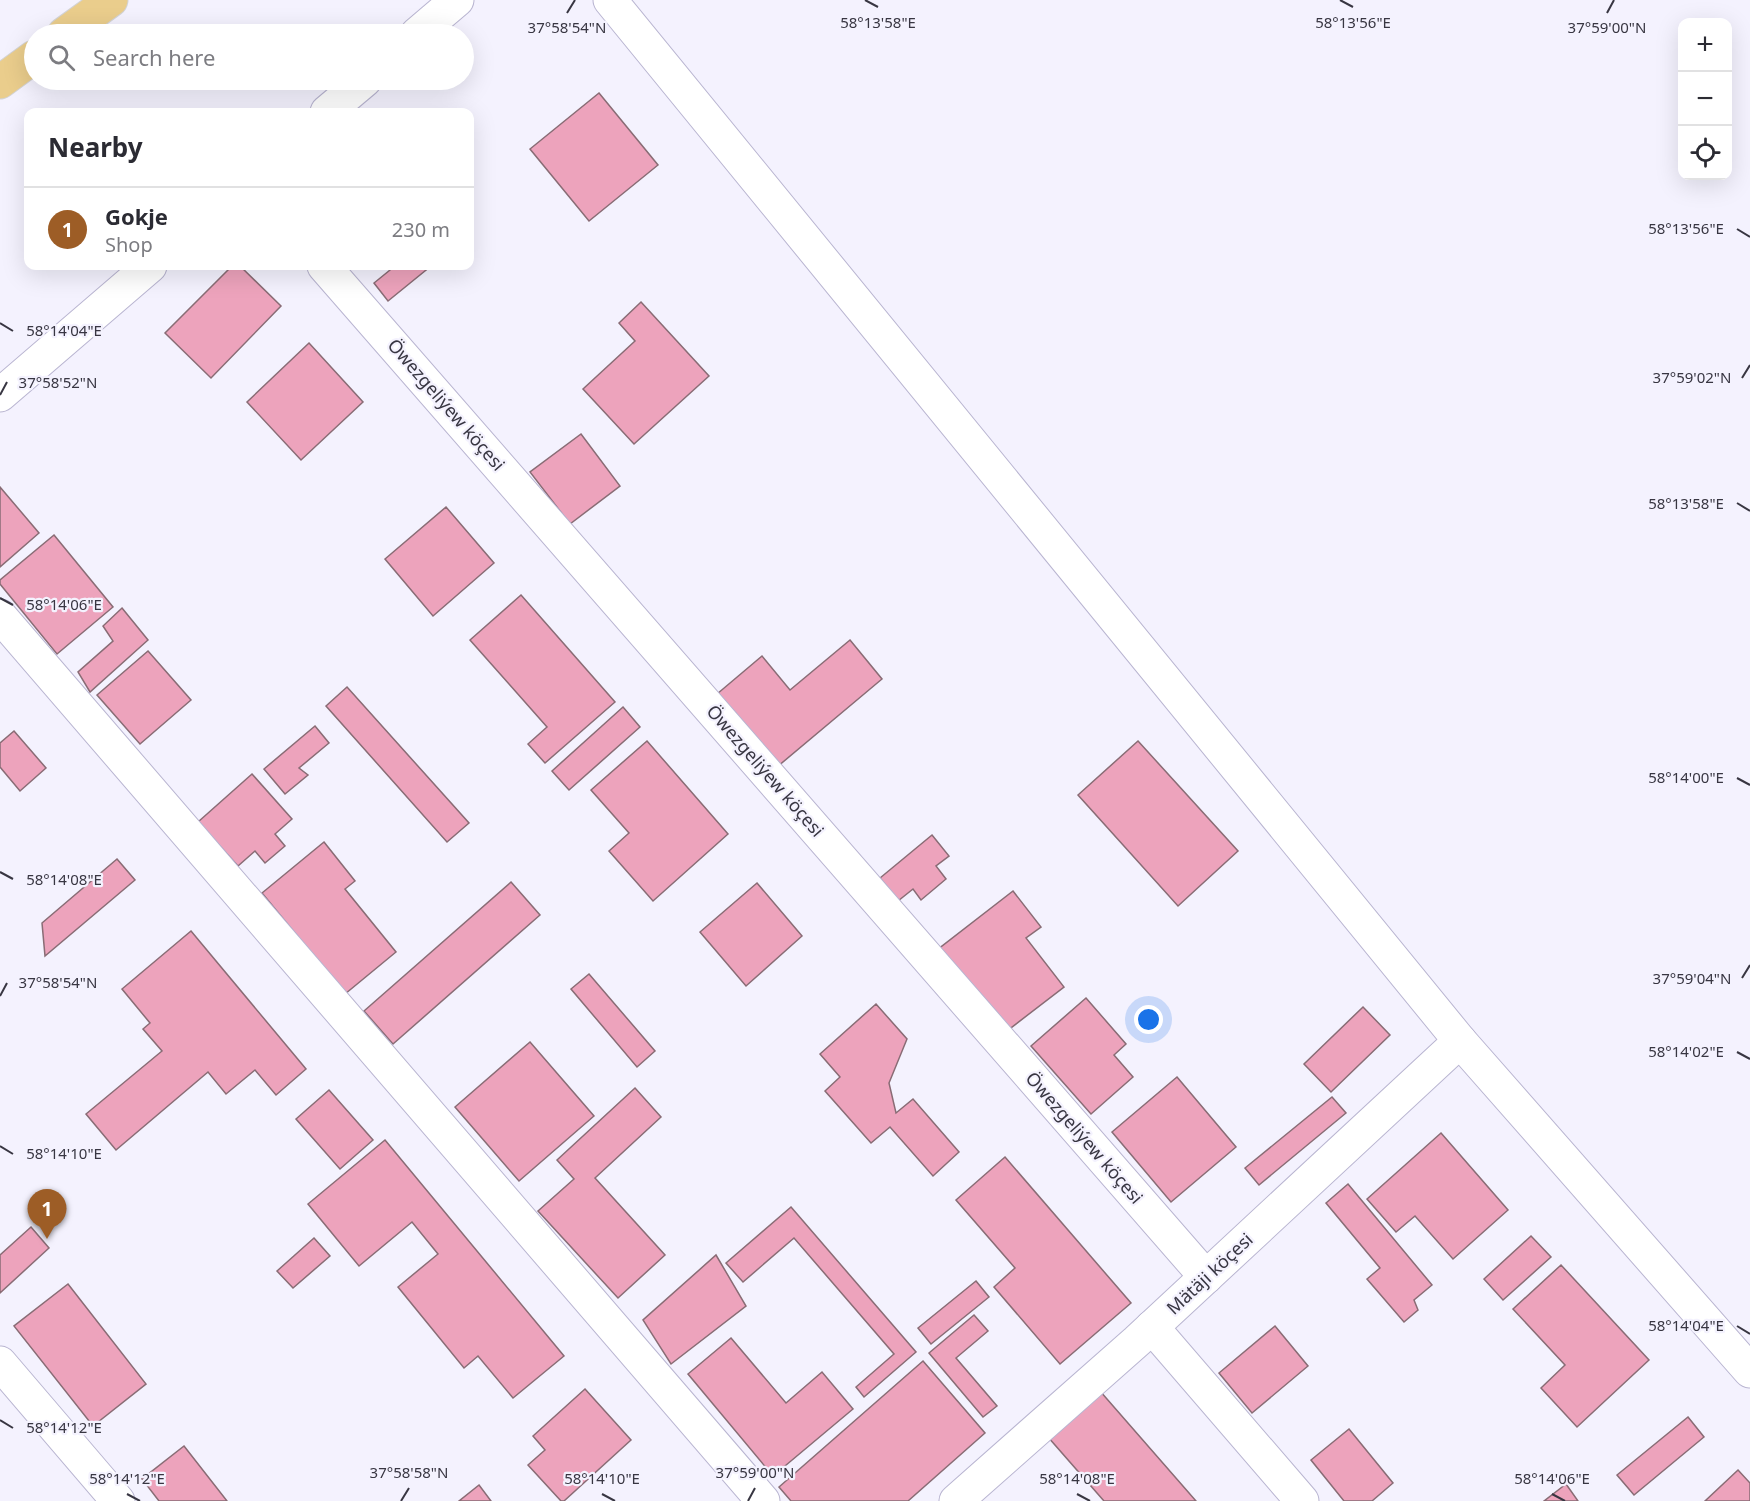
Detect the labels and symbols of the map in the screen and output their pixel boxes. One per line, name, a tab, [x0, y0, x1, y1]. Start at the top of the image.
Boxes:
text: 58°13'58"E	[840, 12, 916, 32]
text: 58°13'56"E	[1315, 12, 1391, 32]
text: 37°58'54"N	[528, 17, 606, 37]
text: 37°59'00"N	[1568, 17, 1646, 37]
text: 58°13'56"E	[1648, 218, 1724, 238]
text: 58°14'04"E	[26, 320, 102, 340]
street label: Öwezgeliýew köçesi	[383, 333, 511, 475]
text: 37°59'02"N	[1653, 367, 1731, 387]
text: 37°58'52"N	[19, 372, 97, 392]
text: 58°13'58"E	[1648, 493, 1724, 513]
text: 58°14'06"E	[26, 594, 102, 614]
street label: Öwezgeliýew köçesi	[702, 699, 830, 841]
text: 58°14'00"E	[1648, 767, 1724, 787]
text: 58°14'08"E	[26, 869, 102, 889]
text: 37°59'04"N	[1653, 968, 1731, 988]
text: 37°58'54"N	[19, 972, 97, 992]
your location	[1134, 1005, 1163, 1034]
text: 58°14'02"E	[1648, 1041, 1724, 1061]
street label: Öwezgeliýew köçesi	[1021, 1066, 1149, 1208]
text: 58°14'10"E	[26, 1143, 102, 1163]
pin: 1	[28, 1190, 66, 1239]
street label: Mätäji köçesi	[1161, 1227, 1258, 1319]
text: 58°14'04"E	[1648, 1315, 1724, 1335]
text: 58°14'12"E	[26, 1417, 102, 1437]
text: 37°58'58"N	[370, 1462, 448, 1482]
text: 37°59'00"N	[716, 1462, 794, 1482]
text: 58°14'12"E	[89, 1468, 165, 1488]
text: 58°14'10"E	[564, 1468, 640, 1488]
text: 58°14'08"E	[1039, 1468, 1115, 1488]
text: 58°14'06"E	[1514, 1468, 1590, 1488]

